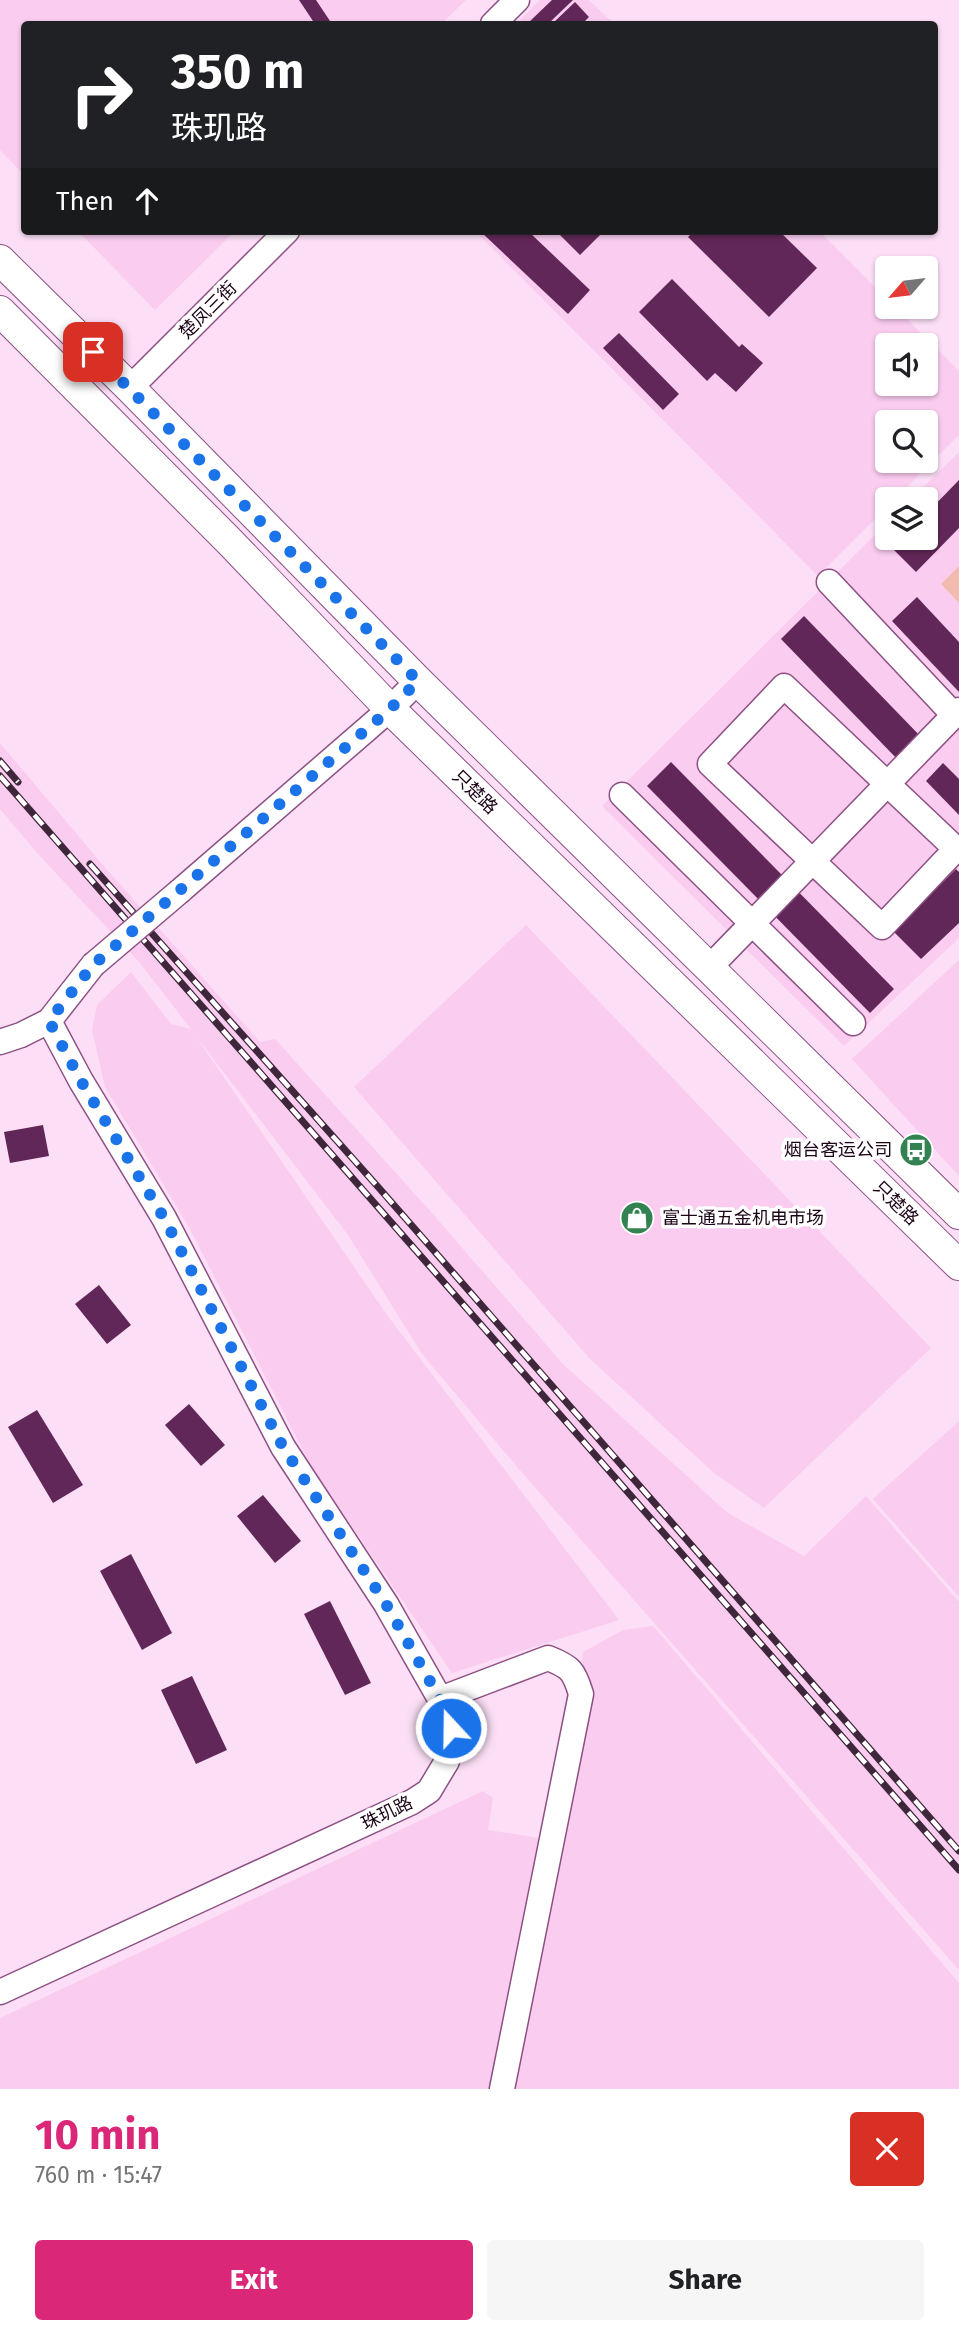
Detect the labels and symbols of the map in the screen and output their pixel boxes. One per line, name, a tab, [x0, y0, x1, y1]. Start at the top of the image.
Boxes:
north arrow	[875, 256, 938, 318]
street label: 楚凤三街	[175, 277, 241, 343]
pin	[63, 322, 123, 382]
street label: 只楚路	[448, 765, 502, 819]
bus stop icon: 烟台客运公司	[897, 1131, 935, 1169]
place label: 烟台客运公司	[784, 1139, 892, 1161]
street label: 只楚路	[869, 1176, 923, 1230]
shop icon: 富士通五金机电市场	[618, 1199, 656, 1237]
place label: 富士通五金机电市场	[662, 1207, 824, 1229]
position arrow	[414, 1691, 488, 1765]
street label: 珠玑路	[358, 1791, 416, 1835]

